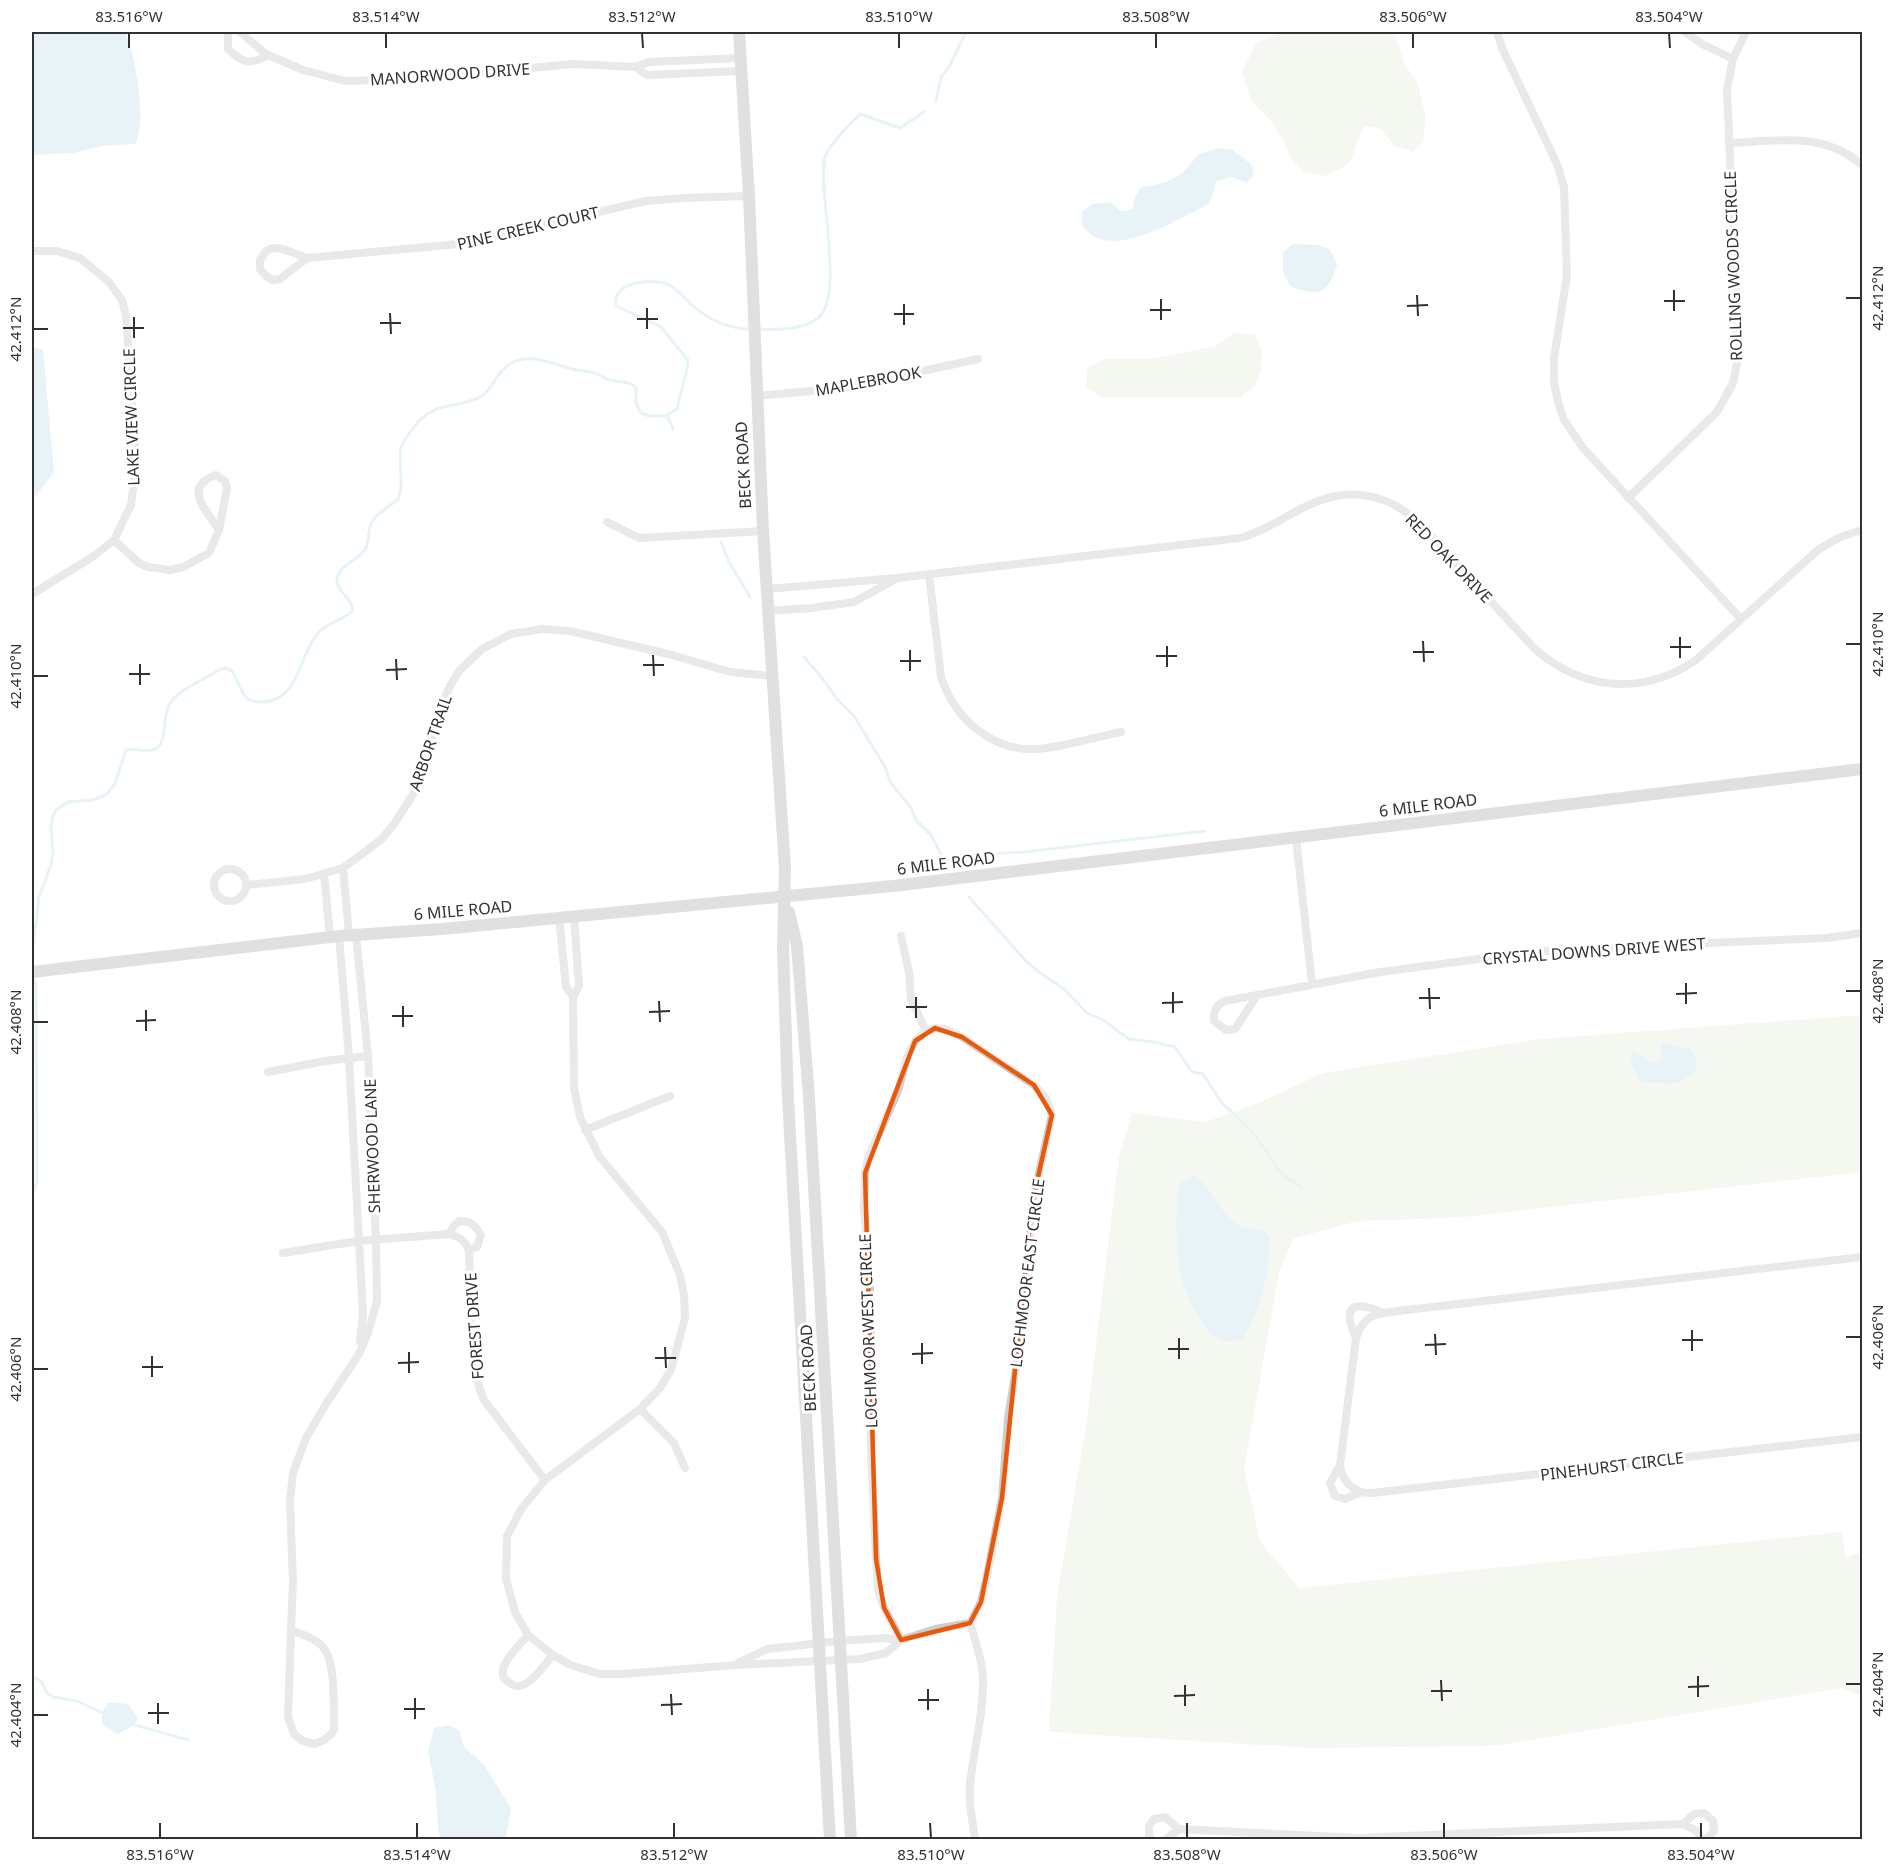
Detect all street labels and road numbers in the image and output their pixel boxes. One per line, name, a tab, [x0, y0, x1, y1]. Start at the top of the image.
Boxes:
street label: MANORWOOD DRIVE	[369, 57, 531, 91]
street label: ROLLING WOODS CIRCLE	[1719, 171, 1747, 361]
street label: PINE CREEK COURT	[455, 201, 601, 255]
street label: LAKE VIEW CIRCLE	[118, 348, 144, 486]
street label: MAPLEBROOK	[813, 361, 923, 401]
street label: BECK ROAD	[730, 421, 756, 509]
street label: RED OAK DRIVE	[1401, 508, 1497, 608]
street label: ARBOR TRAIL	[403, 692, 457, 794]
street label: 6 MILE ROAD	[1378, 788, 1478, 822]
street label: 6 MILE ROAD	[896, 846, 996, 880]
street label: 6 MILE ROAD	[413, 895, 513, 925]
street label: CRYSTAL DOWNS DRIVE WEST	[1482, 932, 1706, 970]
street label: SHERWOOD LANE	[359, 1078, 385, 1214]
street label: LOCHMOOR EAST CIRCLE	[1005, 1177, 1049, 1369]
street label: LOCHMOOR WEST CIRCLE	[854, 1233, 882, 1429]
street label: FOREST DRIVE	[459, 1272, 489, 1380]
street label: BECK ROAD	[795, 1324, 821, 1412]
street label: PINEHURST CIRCLE	[1539, 1446, 1685, 1486]

